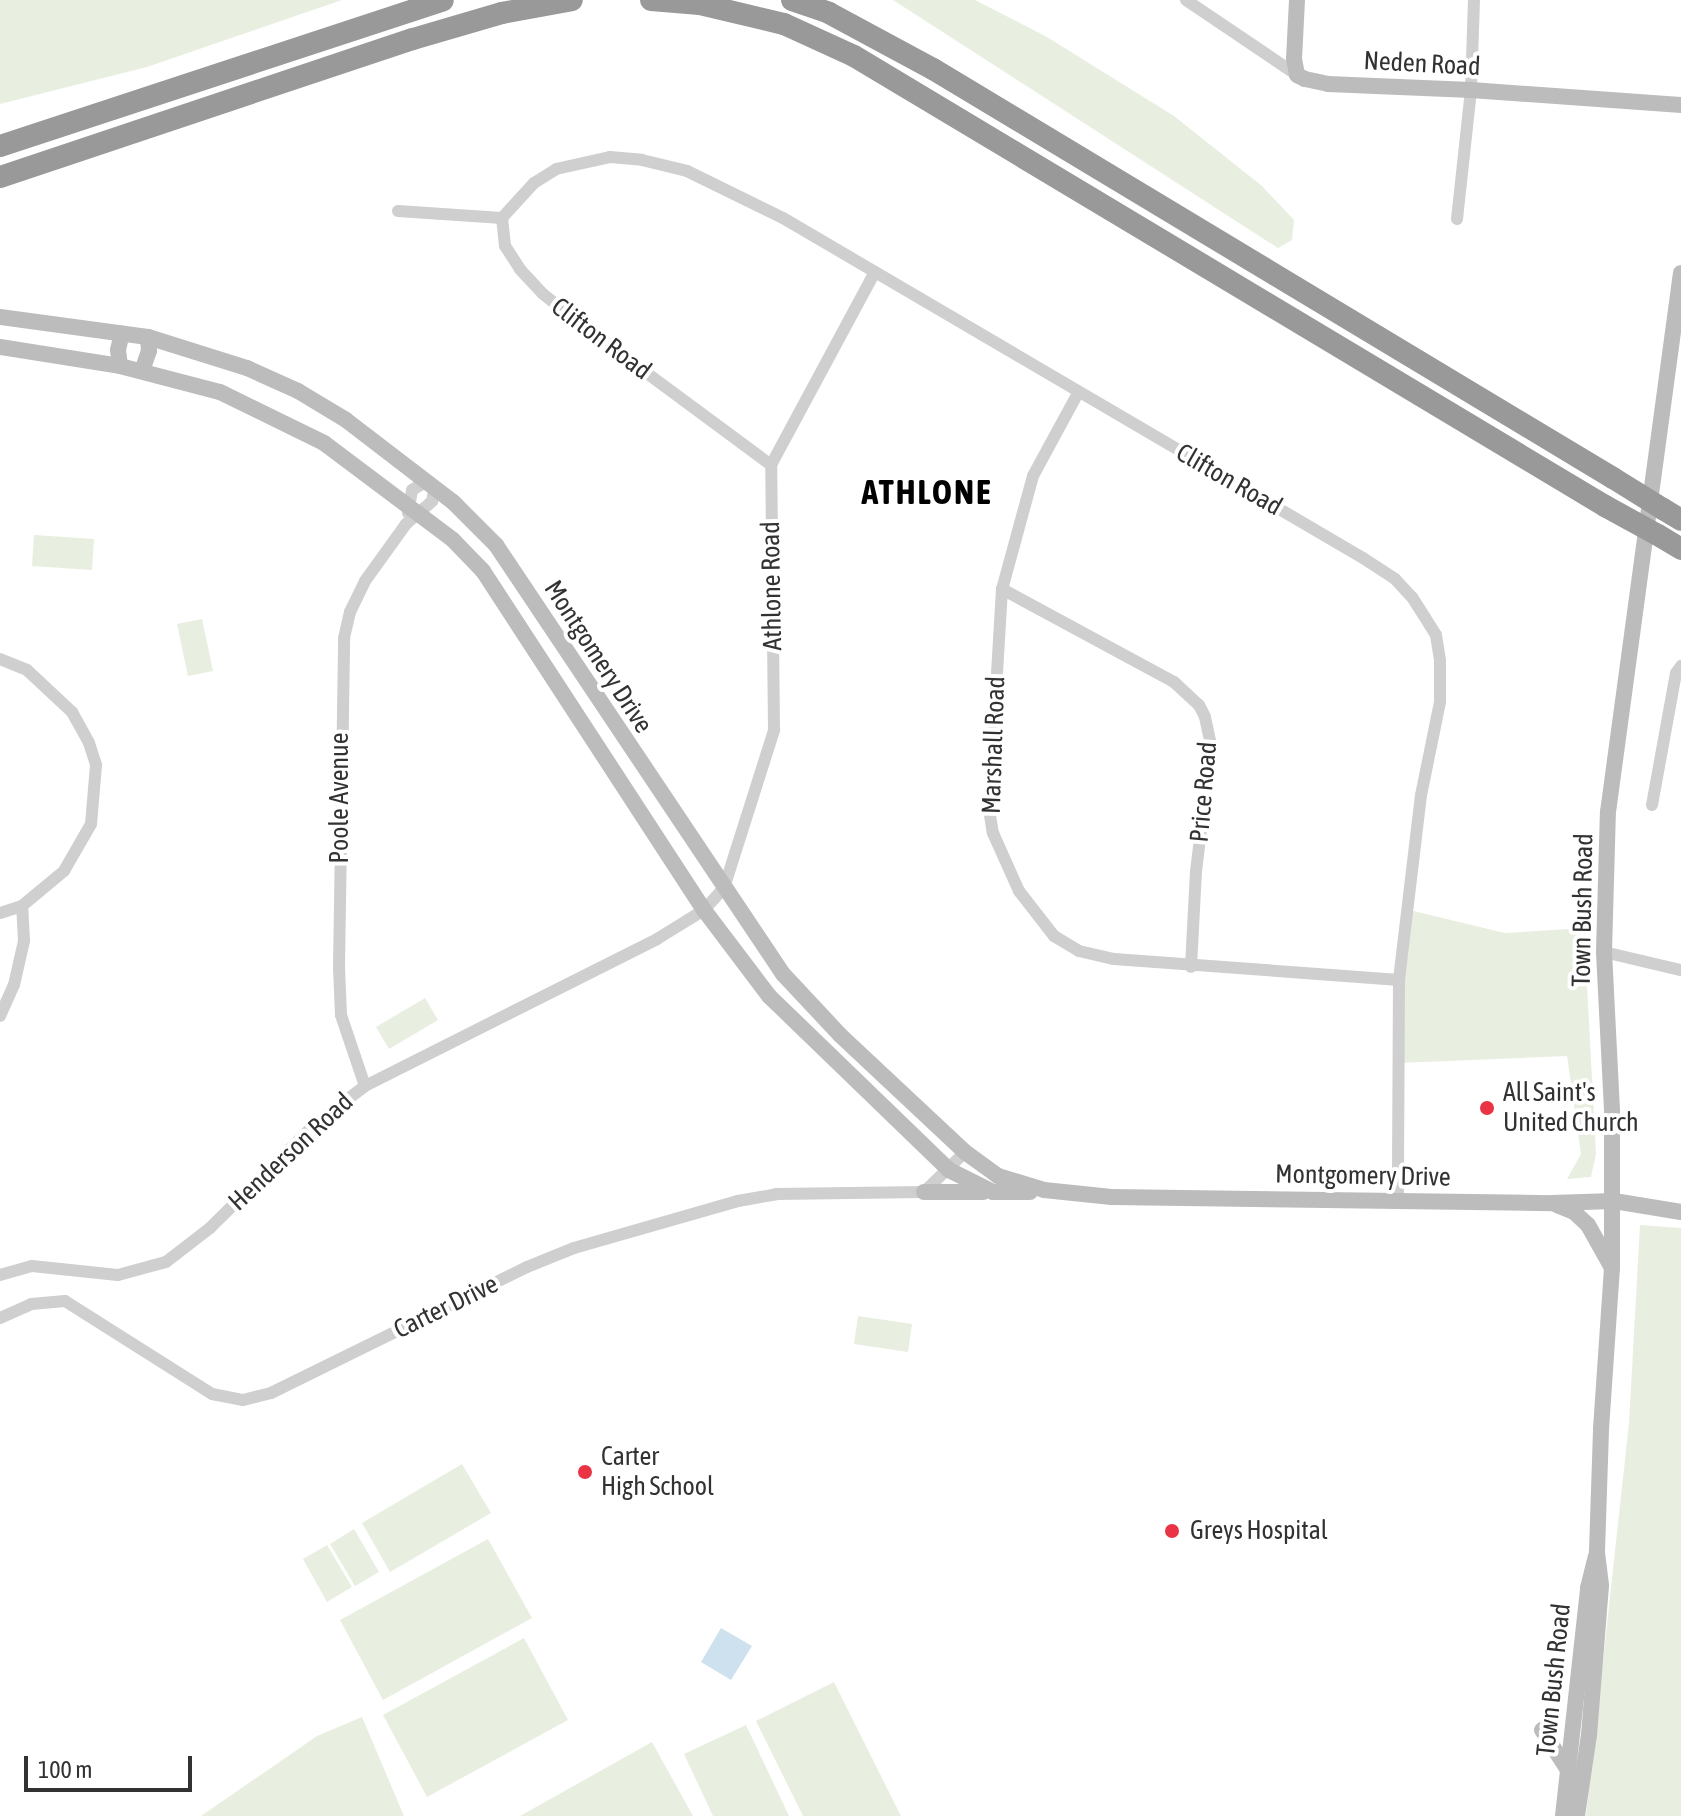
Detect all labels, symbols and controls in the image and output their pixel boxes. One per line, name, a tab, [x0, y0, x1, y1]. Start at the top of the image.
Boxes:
street label: Neden Road	[1363, 45, 1481, 83]
street label: Clifton Road	[545, 291, 657, 387]
street label: Clifton Road	[1171, 437, 1287, 523]
district label: ATHLONE	[862, 472, 992, 512]
street label: Athlone Road	[755, 521, 789, 651]
street label: Montgomery Drive	[537, 575, 659, 739]
street label: Marshall Road	[976, 675, 1012, 815]
street label: Poole Avenue	[324, 733, 356, 863]
street label: Price Road	[1184, 740, 1224, 844]
street label: Town Bush Road	[1566, 833, 1600, 987]
place label: All Saint's United Church	[1503, 1077, 1638, 1138]
street label: Henderson Road	[222, 1087, 360, 1217]
marker: All Saint's United Church	[1478, 1099, 1496, 1117]
street label: Montgomery Drive	[1275, 1159, 1451, 1193]
street label: Carter Drive	[389, 1268, 503, 1346]
place label: Carter High School	[601, 1441, 714, 1502]
marker: Carter High School	[576, 1463, 594, 1481]
place label: Greys Hospital	[1190, 1515, 1328, 1547]
marker: Greys Hospital	[1161, 1520, 1183, 1542]
street label: Town Bush Road	[1530, 1602, 1578, 1758]
scale bar	[28, 1740, 196, 1790]
text: 100 m	[38, 1756, 92, 1783]

